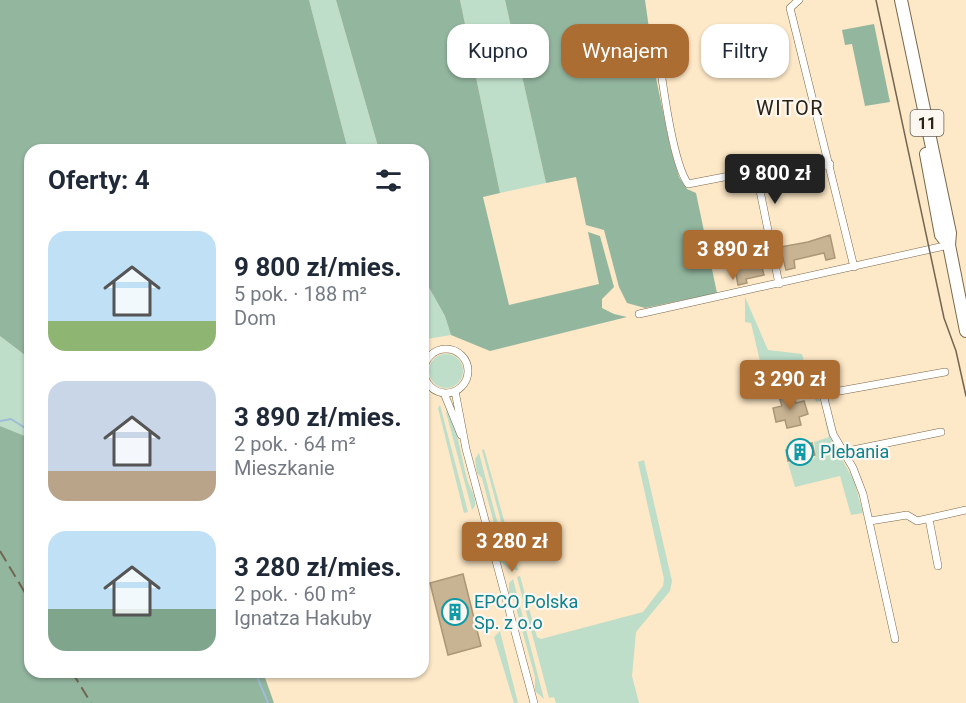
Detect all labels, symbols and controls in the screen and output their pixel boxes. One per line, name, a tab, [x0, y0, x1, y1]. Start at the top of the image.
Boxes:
chip: Kupno	[447, 24, 549, 78]
chip: Wynajem	[561, 24, 689, 78]
chip: Filtry	[701, 24, 789, 78]
district label: WITOR	[756, 96, 824, 120]
road number: 11	[910, 110, 944, 136]
pin: 9 800 zł	[713, 154, 837, 205]
text: 9 800 zł	[739, 161, 811, 185]
icon: filters	[372, 164, 405, 197]
text: Oferty: 4	[48, 165, 150, 195]
pin: 3 890 zł	[671, 230, 795, 281]
text: 3 890 zł	[697, 237, 769, 261]
text: 9 800 zł/mies.	[234, 252, 402, 282]
icon: home	[96, 255, 168, 327]
text: 5 pok. · 188 m²	[234, 282, 367, 306]
text: Dom	[234, 306, 276, 330]
pin: 3 290 zł	[728, 360, 852, 411]
text: 3 290 zł	[754, 367, 826, 391]
text: 3 890 zł/mies.	[234, 402, 402, 432]
icon: home	[96, 405, 168, 477]
text: 2 pok. · 64 m²	[234, 432, 356, 456]
building icon: Plebania	[785, 437, 815, 467]
place label: Plebania	[820, 441, 889, 462]
text: Mieszkanie	[234, 456, 335, 480]
pin: 3 280 zł	[450, 522, 574, 573]
text: 3 280 zł	[476, 529, 548, 553]
text: 3 280 zł/mies.	[234, 552, 402, 582]
icon: home	[96, 555, 168, 627]
text: 2 pok. · 60 m²	[234, 582, 356, 606]
place label: EPCO Polska Sp. z o.o	[474, 591, 578, 633]
building icon: EPCO Polska Sp. z o.o	[440, 597, 470, 627]
text: Ignatza Hakuby	[234, 606, 372, 630]

